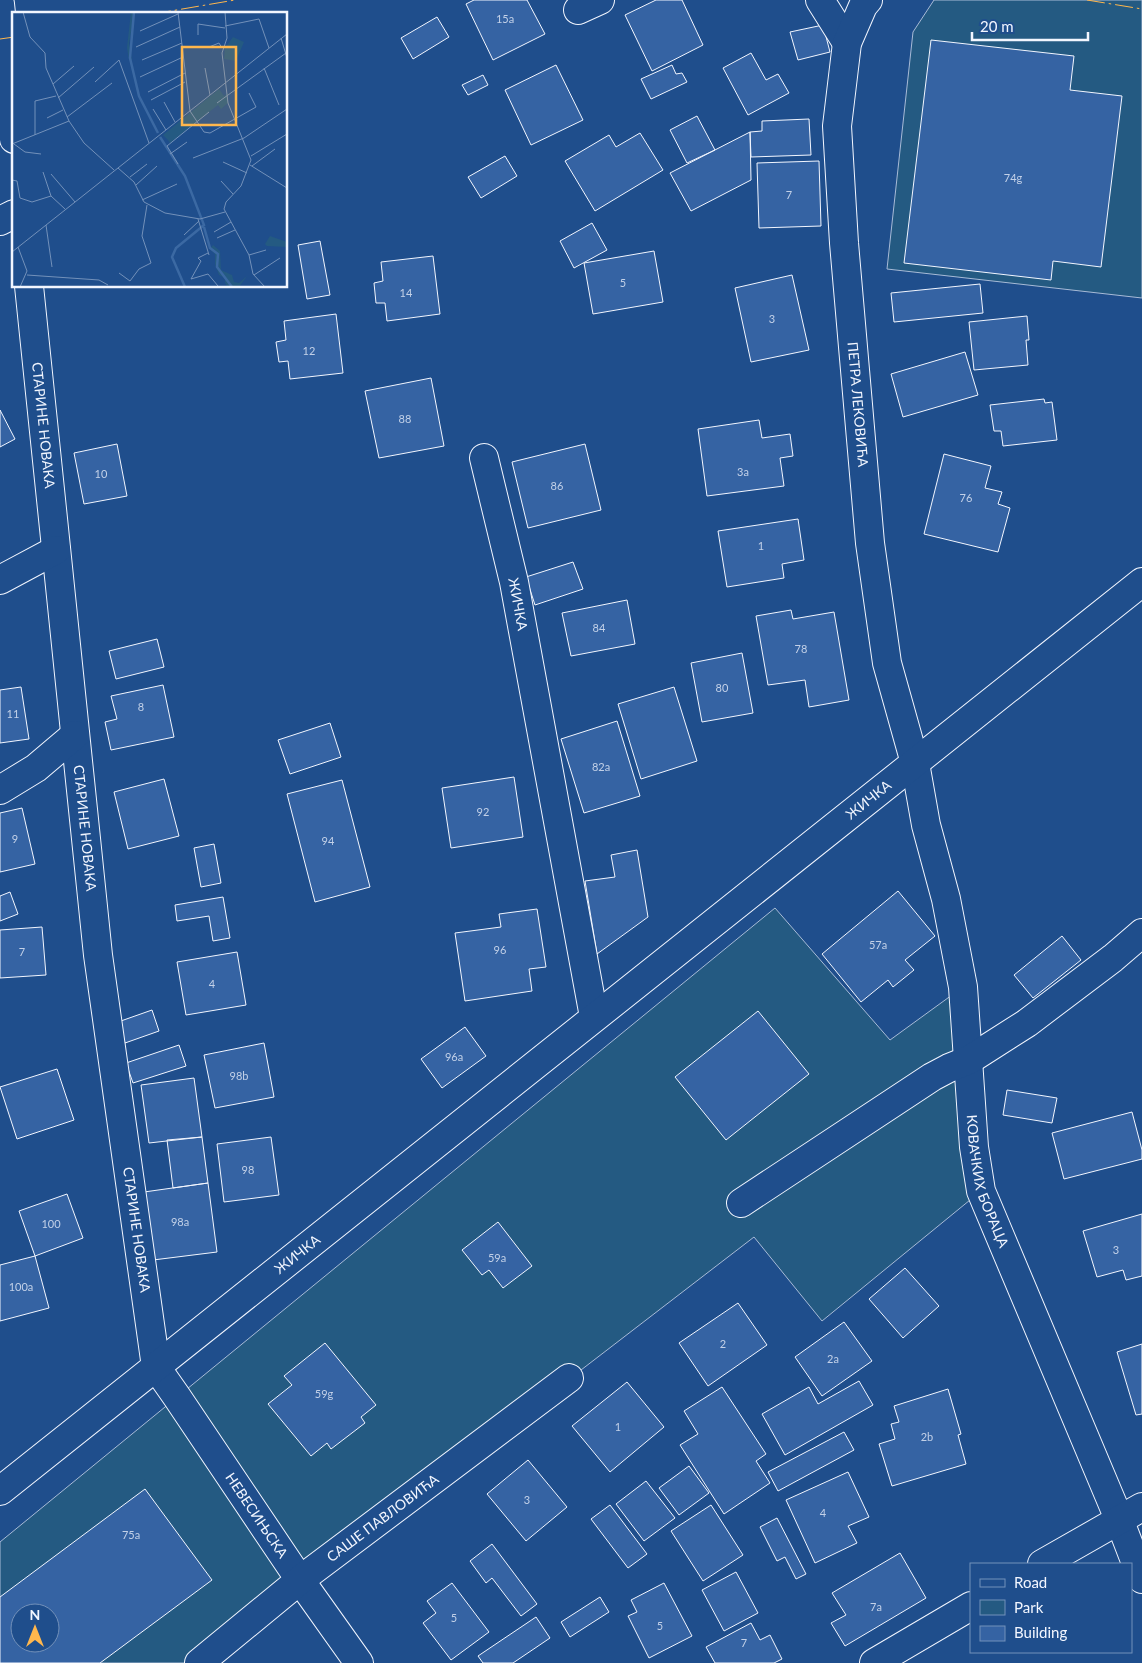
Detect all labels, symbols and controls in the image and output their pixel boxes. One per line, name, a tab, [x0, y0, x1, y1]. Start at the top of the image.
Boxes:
scale bar	[972, 10, 1088, 42]
inset map	[12, 12, 288, 288]
house number: 15a	[496, 12, 514, 25]
text: 20 m	[980, 17, 1014, 35]
house number: 74g	[1004, 171, 1023, 184]
house number: 7	[786, 188, 792, 201]
house number: 5	[620, 276, 626, 289]
house number: 14	[400, 286, 413, 299]
house number: 3	[769, 312, 775, 325]
street label: ПЕТРА ЛЕКОВИЋА	[845, 341, 872, 468]
house number: 12	[303, 344, 315, 357]
street label: СТАРИНЕ НОВАКА	[29, 361, 59, 490]
house number: 88	[399, 412, 411, 425]
house number: 3a	[737, 465, 749, 478]
house number: 10	[95, 467, 108, 480]
house number: 86	[551, 479, 563, 492]
house number: 76	[960, 491, 972, 504]
house number: 1	[758, 539, 764, 552]
street label: ЖИЧКА	[505, 576, 532, 632]
house number: 84	[593, 621, 606, 634]
house number: 78	[795, 642, 807, 655]
house number: 80	[716, 681, 729, 694]
house number: 8	[138, 700, 144, 713]
house number: 11	[7, 707, 19, 720]
house number: 82a	[592, 760, 610, 773]
street label: СТАРИНЕ НОВАКА	[70, 764, 100, 893]
street label: ЖИЧКА	[842, 776, 895, 823]
house number: 92	[477, 805, 489, 818]
house number: 9	[12, 832, 18, 845]
house number: 94	[322, 834, 335, 847]
house number: 57a	[869, 938, 887, 951]
house number: 96	[494, 943, 506, 956]
house number: 7	[19, 945, 25, 958]
house number: 4	[209, 977, 216, 990]
house number: 96a	[445, 1050, 463, 1063]
house number: 98b	[230, 1069, 248, 1082]
street label: КОВАЧКИХ БОРАЦА	[964, 1114, 1013, 1250]
house number: 98	[242, 1163, 254, 1176]
street label: СТАРИНЕ НОВАКА	[120, 1166, 155, 1294]
house number: 98a	[171, 1215, 189, 1228]
house number: 100	[41, 1217, 61, 1230]
street label: ЖИЧКА	[271, 1230, 324, 1277]
house number: 3	[1113, 1243, 1119, 1256]
house number: 59a	[488, 1251, 506, 1264]
house number: 100a	[9, 1280, 33, 1293]
house number: 2	[720, 1337, 726, 1350]
house number: 2a	[827, 1352, 839, 1365]
house number: 59g	[315, 1387, 334, 1400]
house number: 1	[615, 1420, 621, 1433]
house number: 2b	[921, 1430, 933, 1443]
street label: НЕВЕСИЊСКА	[222, 1469, 292, 1562]
street label: САШЕ ПАВЛОВИЋА	[323, 1470, 442, 1565]
house number: 3	[524, 1493, 530, 1506]
house number: 4	[820, 1506, 827, 1519]
house number: 75a	[122, 1528, 140, 1541]
legend	[970, 1563, 1132, 1653]
text: Road	[1014, 1573, 1047, 1591]
text: Park	[1014, 1598, 1044, 1616]
house number: 7a	[870, 1600, 882, 1613]
north arrow	[10, 1603, 60, 1653]
text: N	[30, 1606, 40, 1623]
house number: 5	[451, 1611, 457, 1624]
house number: 5	[657, 1619, 663, 1632]
text: Building	[1014, 1623, 1067, 1641]
house number: 7	[741, 1636, 747, 1649]

